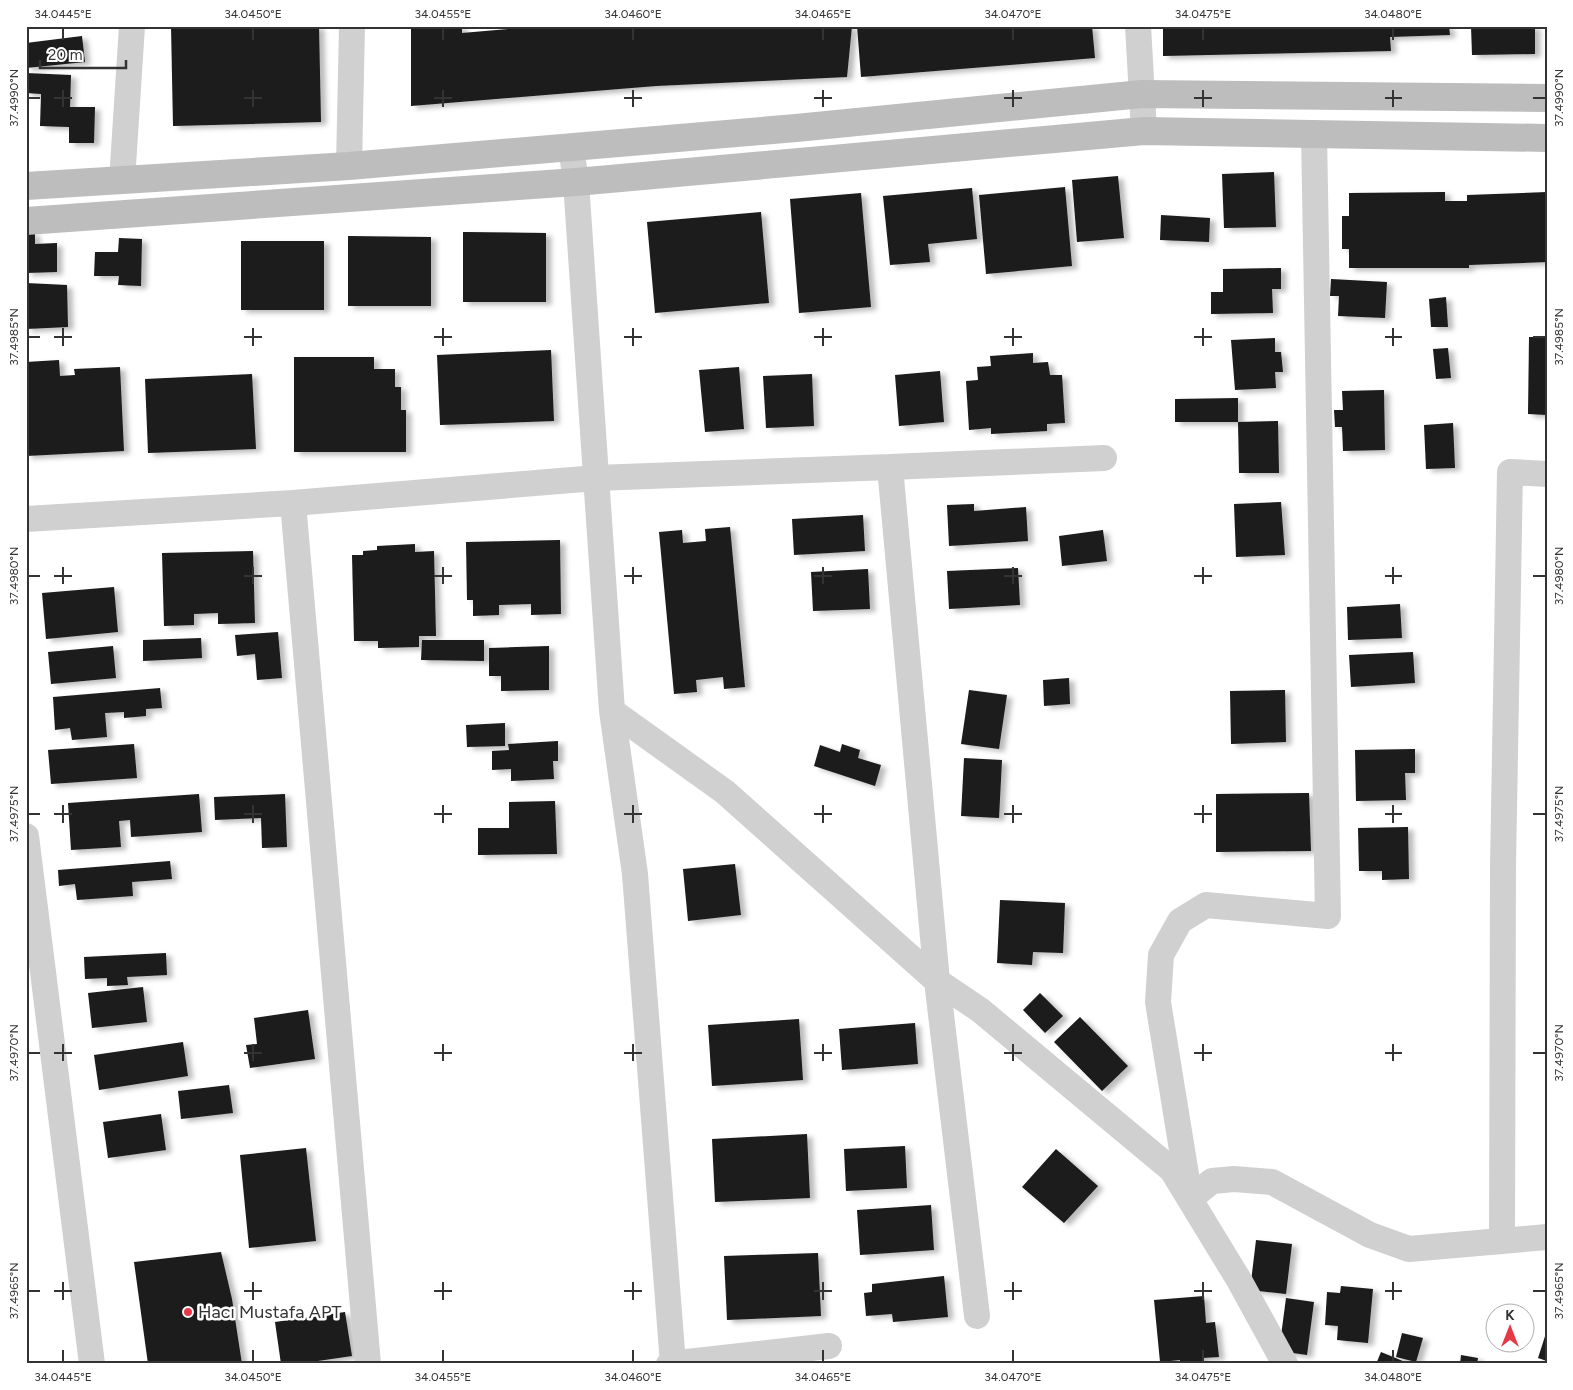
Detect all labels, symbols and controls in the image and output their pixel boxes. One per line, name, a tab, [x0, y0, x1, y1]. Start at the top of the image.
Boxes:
text: 34.0445°E	[34, 7, 92, 21]
text: 34.0450°E	[224, 7, 282, 21]
text: 34.0455°E	[415, 7, 471, 21]
text: 34.0460°E	[604, 7, 662, 21]
text: 34.0465°E	[795, 7, 851, 21]
text: 34.0470°E	[984, 7, 1042, 21]
text: 34.0475°E	[1175, 7, 1231, 21]
text: 34.0480°E	[1364, 7, 1422, 21]
scale bar	[40, 38, 126, 70]
text: 20 m	[48, 46, 82, 64]
text: 37.4990°N	[7, 69, 21, 127]
text: 37.4990°N	[1552, 69, 1566, 127]
text: 37.4985°N	[7, 308, 21, 366]
text: 37.4985°N	[1552, 308, 1566, 366]
text: 37.4980°N	[7, 547, 21, 605]
text: 37.4980°N	[1552, 547, 1566, 605]
text: 37.4975°N	[7, 786, 21, 842]
text: 37.4975°N	[1552, 786, 1566, 842]
text: 37.4970°N	[7, 1024, 21, 1082]
text: 37.4970°N	[1552, 1024, 1566, 1082]
text: 37.4965°N	[7, 1262, 21, 1320]
text: 37.4965°N	[1552, 1262, 1566, 1320]
place label: Hacı Mustafa APT	[198, 1301, 341, 1323]
north arrow	[1486, 1302, 1536, 1352]
marker: Hacı Mustafa APT	[182, 1306, 194, 1318]
text: K	[1505, 1307, 1515, 1324]
text: 34.0445°E	[34, 1370, 92, 1384]
text: 34.0450°E	[224, 1370, 282, 1384]
text: 34.0455°E	[415, 1370, 471, 1384]
text: 34.0460°E	[604, 1370, 662, 1384]
text: 34.0465°E	[795, 1370, 851, 1384]
text: 34.0470°E	[984, 1370, 1042, 1384]
text: 34.0475°E	[1175, 1370, 1231, 1384]
text: 34.0480°E	[1364, 1370, 1422, 1384]

